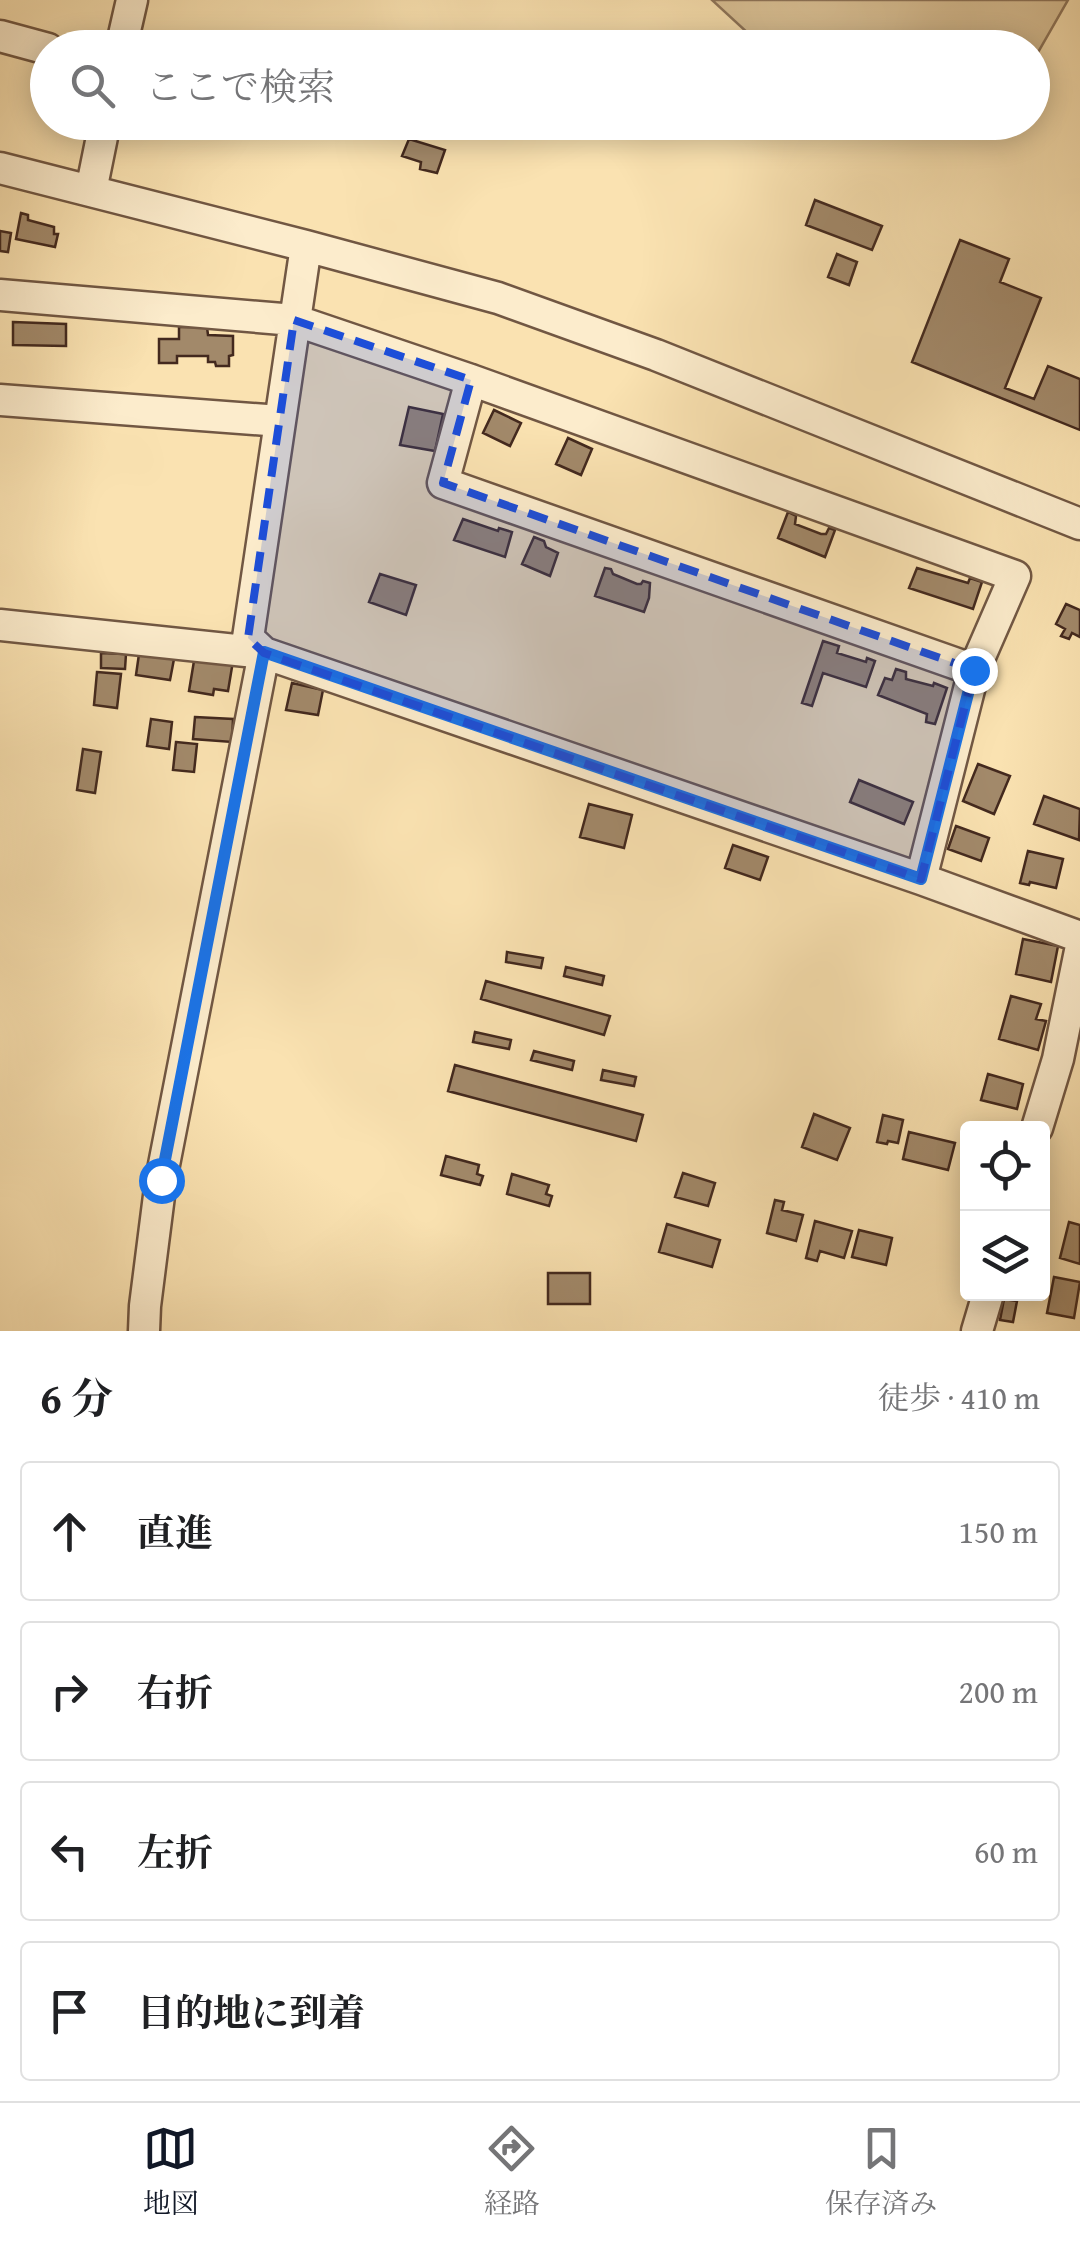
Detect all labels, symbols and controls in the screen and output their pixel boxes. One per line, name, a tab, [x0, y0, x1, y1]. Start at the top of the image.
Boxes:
search box	[30, 30, 1050, 140]
icon: search	[65, 58, 120, 113]
text: ここで検索	[145, 58, 335, 114]
route end	[952, 648, 998, 694]
map controls	[960, 1121, 1050, 1301]
button: locate	[960, 1121, 1050, 1211]
route start	[139, 1158, 185, 1204]
button: layers	[960, 1211, 1050, 1301]
text: 6 分	[40, 1367, 113, 1428]
text: 徒歩 · 410 m	[877, 1374, 1040, 1421]
icon: ahead	[42, 1504, 97, 1559]
text: 直進	[137, 1504, 213, 1560]
text: 150 m	[959, 1508, 1038, 1555]
icon: right	[42, 1664, 97, 1719]
text: 右折	[137, 1664, 213, 1720]
text: 200 m	[959, 1668, 1038, 1715]
icon: left	[42, 1824, 97, 1879]
text: 左折	[137, 1824, 213, 1880]
text: 60 m	[974, 1828, 1038, 1875]
icon: arrive	[42, 1984, 97, 2039]
text: 目的地に到着	[137, 1984, 365, 2040]
tab: 地図	[143, 2121, 199, 2223]
tab: 経路	[484, 2121, 540, 2223]
tab: 保存済み	[825, 2121, 937, 2223]

